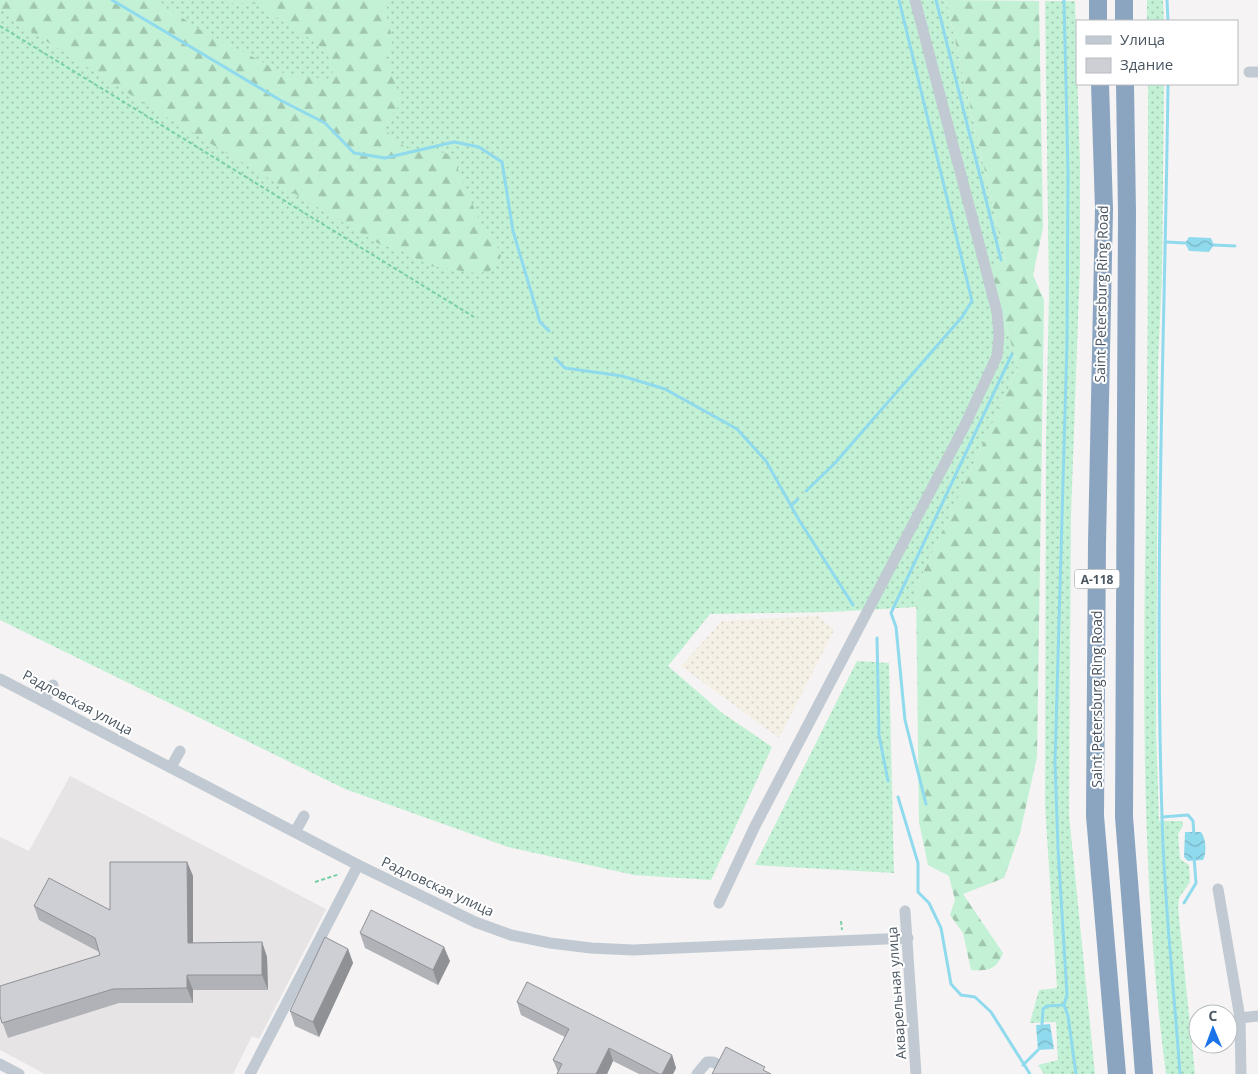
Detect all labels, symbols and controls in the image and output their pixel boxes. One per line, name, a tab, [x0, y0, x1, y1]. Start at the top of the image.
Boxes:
legend	[1076, 20, 1238, 85]
text: Улица	[1120, 29, 1165, 49]
text: Здание	[1120, 54, 1173, 74]
street label: Saint Petersburg Ring Road	[1090, 205, 1112, 383]
road number: А-118	[1074, 570, 1120, 588]
street label: Saint Petersburg Ring Road	[1087, 610, 1106, 788]
street label: Радловская улица	[20, 665, 136, 739]
street label: Радловская улица	[379, 852, 497, 920]
street label: Акварельная улица	[882, 926, 910, 1060]
north arrow	[1188, 1004, 1238, 1054]
text: С	[1208, 1006, 1217, 1025]

